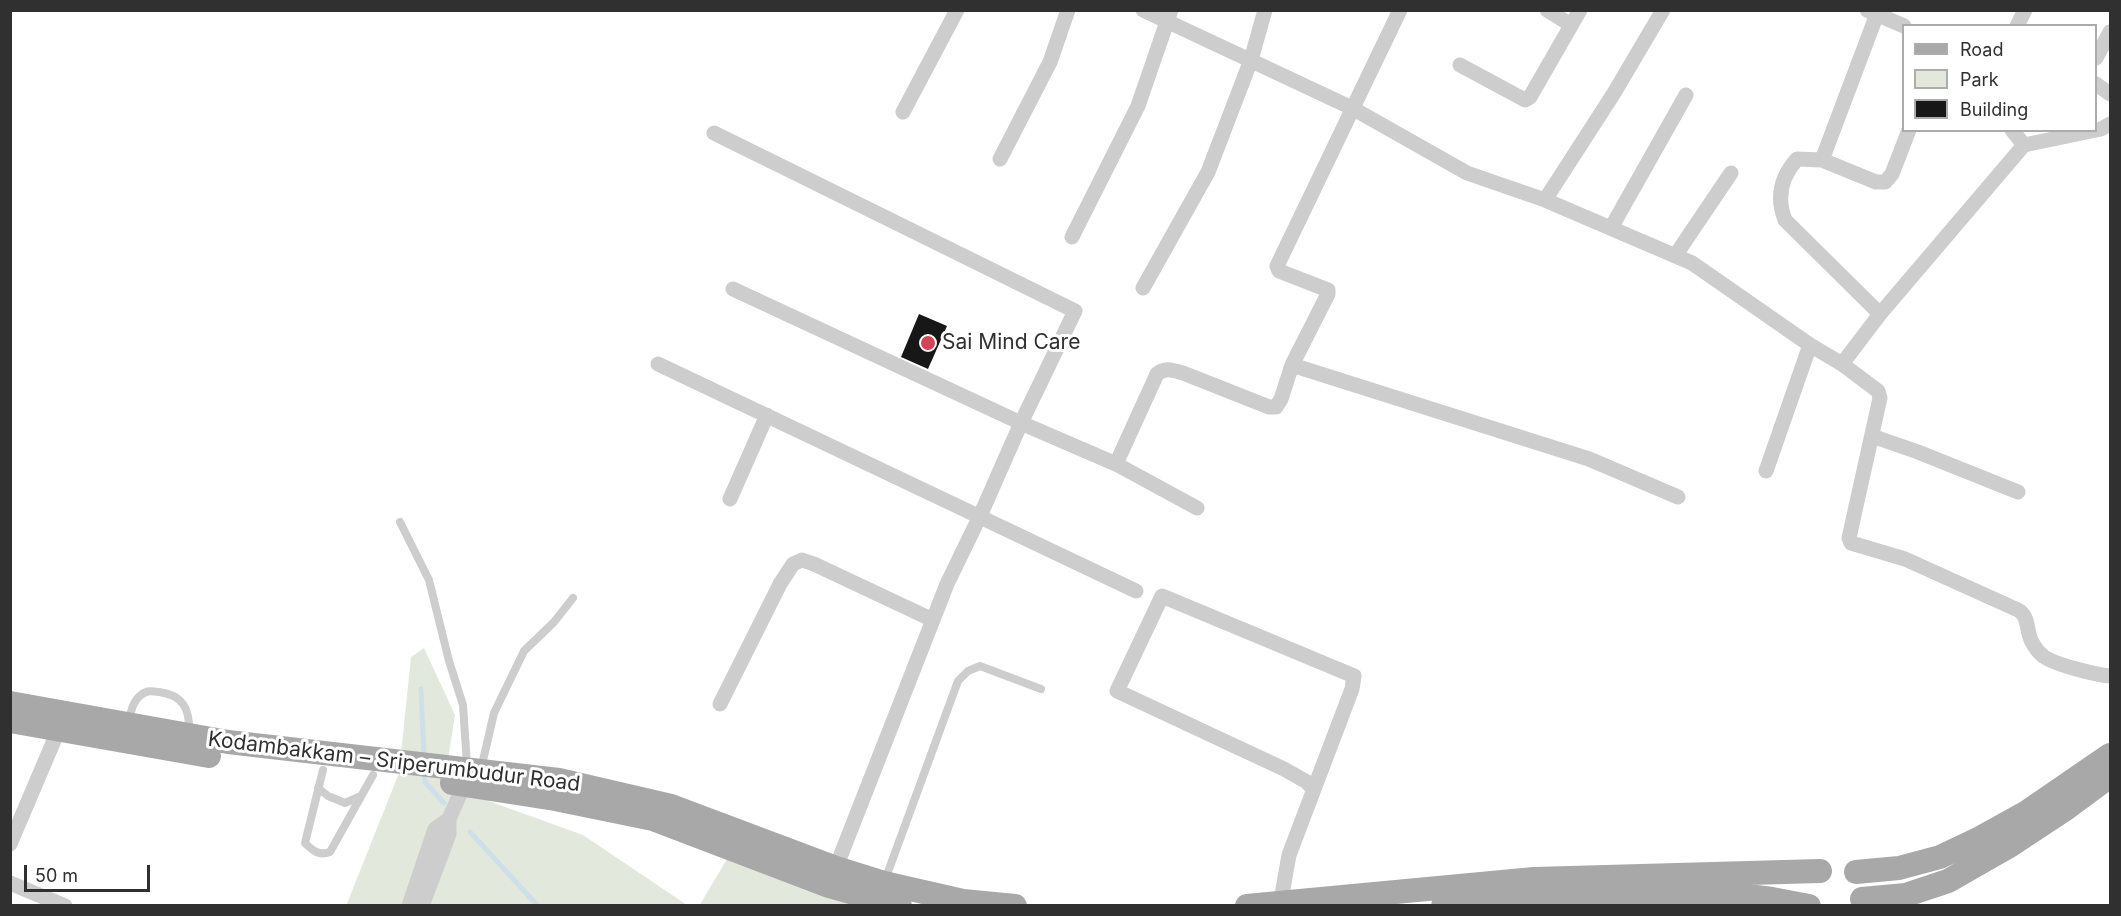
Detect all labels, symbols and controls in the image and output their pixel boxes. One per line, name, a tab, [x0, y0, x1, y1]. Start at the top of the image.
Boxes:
legend	[1902, 24, 2097, 132]
text: Road	[1960, 39, 2003, 60]
text: Park	[1960, 69, 1999, 90]
text: Building	[1960, 99, 2028, 120]
place label: Sai Mind Care	[942, 330, 1080, 356]
marker: Sai Mind Care	[919, 334, 937, 352]
street label: Kodambakkam – Sriperumbudur Road	[206, 727, 582, 797]
scale bar	[27, 853, 153, 891]
text: 50 m	[35, 865, 78, 886]

